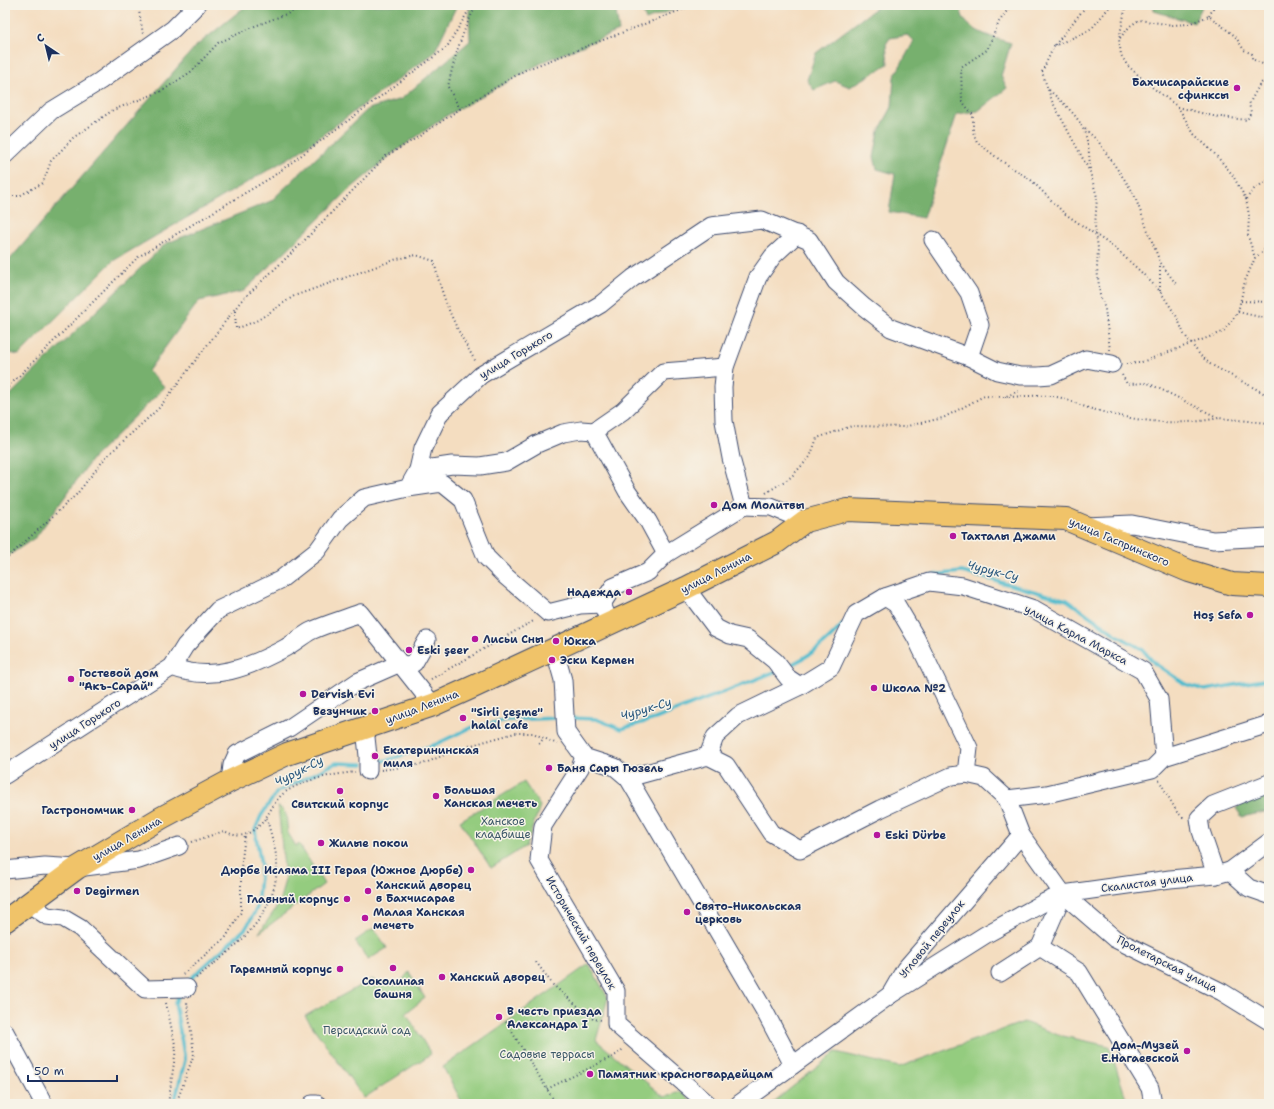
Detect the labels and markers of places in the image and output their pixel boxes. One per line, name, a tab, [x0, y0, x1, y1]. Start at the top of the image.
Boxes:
place label: Бахчисарайские сфинксы	[1132, 75, 1229, 103]
marker: Бахчисарайские сфинксы	[1232, 83, 1242, 93]
place label: Дом Молитвы	[722, 498, 805, 513]
marker: Дом Молитвы	[709, 500, 719, 510]
place label: Тахталы Джами	[961, 529, 1056, 544]
marker: Тахталы Джами	[948, 531, 958, 541]
place label: Надежда	[567, 585, 621, 600]
marker: Надежда	[624, 587, 634, 597]
place label: Hoş Sefa	[1193, 608, 1242, 623]
marker: Hoş Sefa	[1245, 610, 1255, 620]
place label: Лисьи Сны	[483, 632, 544, 647]
marker: Лисьи Сны	[470, 634, 480, 644]
place label: Юкка	[564, 634, 596, 649]
marker: Юкка	[551, 636, 561, 646]
place label: Eski şeer	[417, 643, 469, 658]
marker: Eski şeer	[404, 645, 414, 655]
place label: Эски Кермен	[560, 653, 634, 668]
marker: Эски Кермен	[547, 655, 557, 665]
place label: Гостевой дом "Акъ-Сарай"	[79, 666, 158, 694]
marker: Гостевой дом "Акъ-Сарай"	[66, 674, 76, 684]
place label: Школа №2	[882, 681, 946, 696]
marker: Школа №2	[869, 683, 879, 693]
place label: Dervish Evi	[311, 687, 375, 702]
marker: Dervish Evi	[298, 689, 308, 699]
place label: Везунчик	[313, 704, 367, 719]
place label: "Sirli çeşme" halal cafe	[471, 705, 543, 733]
marker: Везунчик	[370, 706, 380, 716]
marker: "Sirli çeşme" halal cafe	[458, 713, 468, 723]
place label: Екатерининская миля	[383, 743, 480, 771]
marker: Екатерининская миля	[370, 751, 380, 761]
place label: Баня Сары Гюзель	[557, 761, 663, 776]
marker: Баня Сары Гюзель	[544, 763, 554, 773]
place label: Большая Ханская мечеть	[444, 783, 537, 811]
marker: Свитский корпус	[335, 786, 345, 796]
marker: Большая Ханская мечеть	[431, 791, 441, 801]
place label: Свитский корпус	[291, 797, 389, 812]
place label: Гастрономчик	[42, 803, 124, 818]
marker: Гастрономчик	[127, 805, 137, 815]
place label: Eski Dürbe	[885, 828, 947, 843]
marker: Eski Dürbe	[872, 830, 882, 840]
place label: Жилые покои	[329, 836, 408, 851]
marker: Жилые покои	[316, 838, 326, 848]
place label: Дюрбе Исляма III Герая (Южное Дюрбе)	[221, 863, 463, 878]
marker: Дюрбе Исляма III Герая (Южное Дюрбе)	[466, 865, 476, 875]
place label: Ханский дворец в Бахчисарае	[376, 878, 472, 906]
place label: Degirmen	[85, 884, 140, 899]
marker: Degirmen	[72, 886, 82, 896]
marker: Ханский дворец в Бахчисарае	[363, 886, 373, 896]
place label: Главный корпус	[247, 892, 339, 907]
marker: Главный корпус	[342, 894, 352, 904]
place label: Свято-Никольская церковь	[695, 899, 802, 927]
place label: Малая Ханская мечеть	[373, 905, 465, 933]
marker: Свято-Никольская церковь	[682, 907, 692, 917]
marker: Малая Ханская мечеть	[360, 913, 370, 923]
place label: Гаремный корпус	[230, 962, 332, 977]
marker: Соколиная башня	[388, 963, 398, 973]
marker: Гаремный корпус	[335, 964, 345, 974]
place label: Ханский дворец	[450, 970, 546, 985]
marker: Ханский дворец	[437, 972, 447, 982]
place label: Соколиная башня	[362, 974, 425, 1002]
place label: В честь приезда Александра I	[507, 1004, 602, 1032]
marker: В честь приезда Александра I	[494, 1012, 504, 1022]
place label: Дом-Музей Е.Нагаевской	[1101, 1038, 1179, 1066]
marker: Дом-Музей Е.Нагаевской	[1182, 1046, 1192, 1056]
place label: Памятник красногвардейцам	[598, 1067, 773, 1082]
marker: Памятник красногвардейцам	[585, 1069, 595, 1079]

